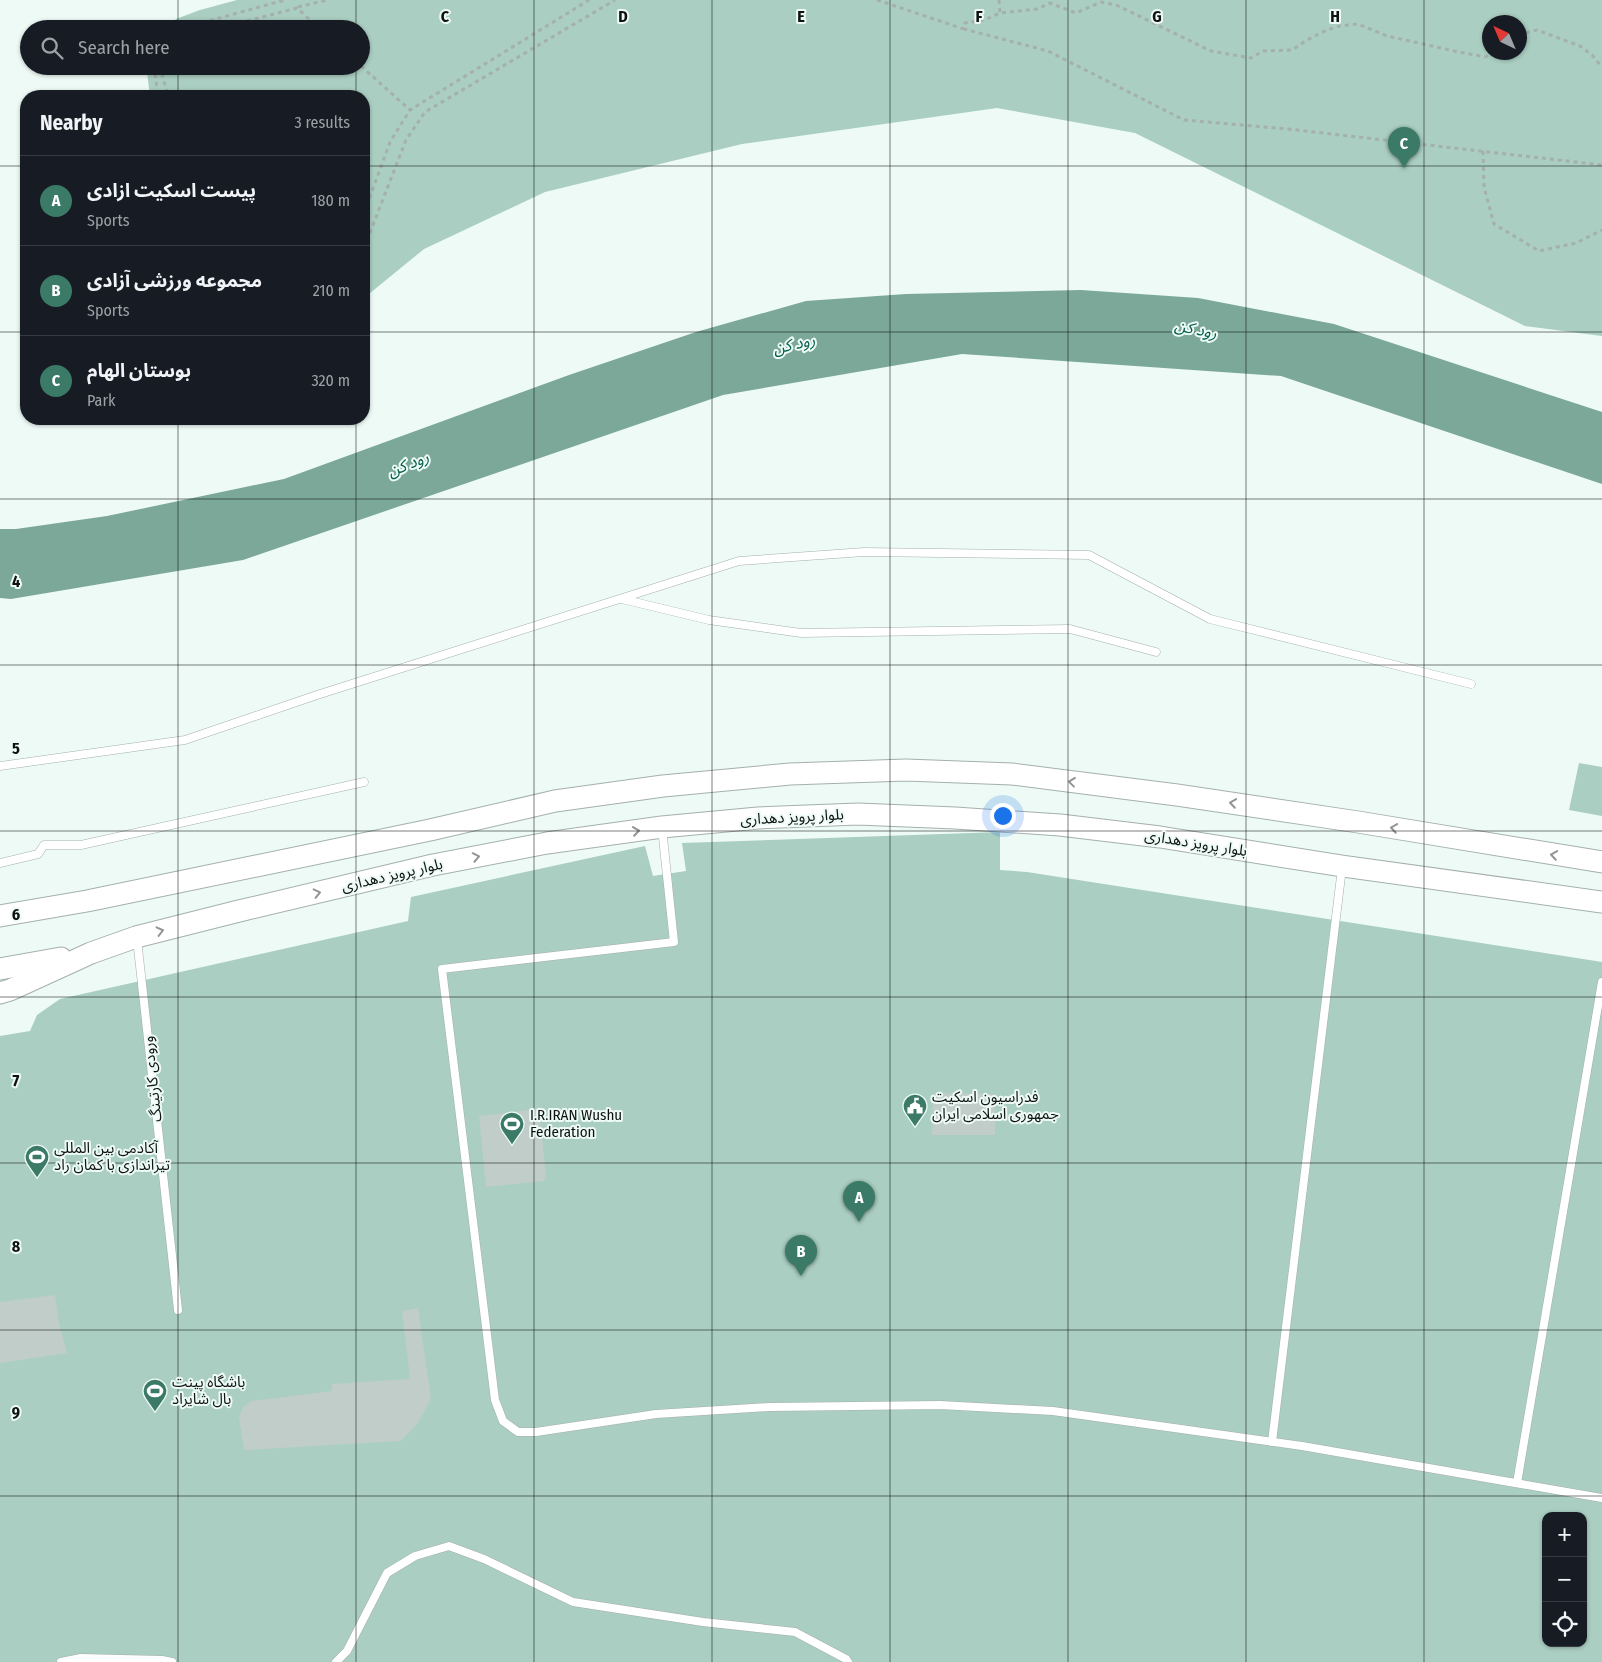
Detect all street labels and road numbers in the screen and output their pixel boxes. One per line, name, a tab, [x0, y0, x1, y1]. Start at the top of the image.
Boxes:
street label: بلوار پرویز دهداری	[740, 805, 844, 830]
street label: بلوار پرویز دهداری	[1143, 826, 1249, 861]
street label: بلوار پرویز دهداری	[340, 855, 445, 897]
street label: ورودی کارتینگ	[139, 1035, 165, 1123]

